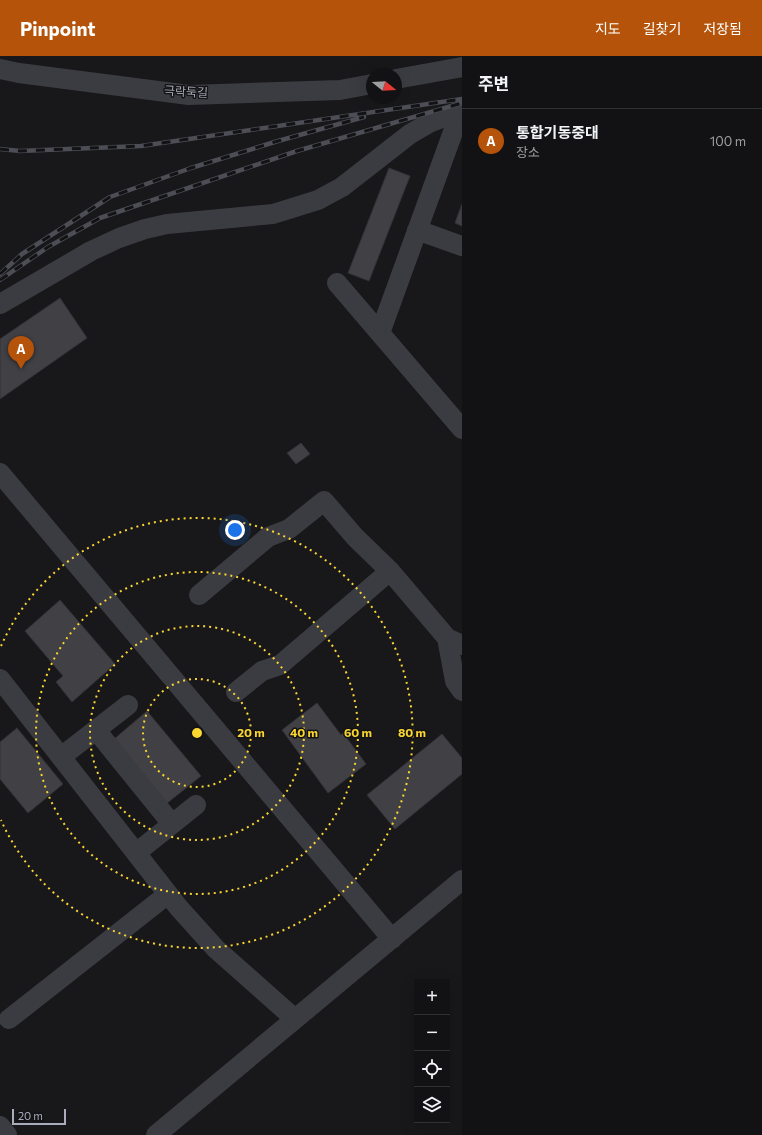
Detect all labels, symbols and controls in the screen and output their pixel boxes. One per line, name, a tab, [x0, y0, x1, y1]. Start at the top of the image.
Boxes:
text: Pinpoint	[20, 17, 96, 40]
text: 지도	[595, 20, 621, 37]
text: 길찾기	[643, 20, 681, 37]
text: 저장됨	[703, 20, 742, 37]
north arrow	[366, 68, 402, 104]
text: 주변	[478, 73, 509, 94]
street label: 극락둑길	[164, 83, 208, 99]
text: 통합기동중대	[516, 123, 599, 141]
text: A	[486, 133, 496, 149]
text: 100 m	[710, 133, 746, 149]
text: 장소	[516, 144, 540, 160]
pin: A	[8, 336, 34, 369]
your location	[225, 520, 245, 540]
text: 20 m	[237, 725, 265, 739]
text: 40 m	[290, 725, 318, 739]
text: 60 m	[344, 725, 372, 739]
text: 80 m	[398, 725, 426, 739]
centre of rings	[190, 726, 204, 740]
map controls	[414, 979, 450, 1123]
button: +	[414, 979, 450, 1015]
button: −	[414, 1015, 450, 1051]
button: locate	[414, 1051, 450, 1087]
button: layers	[414, 1087, 450, 1123]
scale bar	[12, 1107, 66, 1126]
text: 20 m	[18, 1109, 43, 1122]

